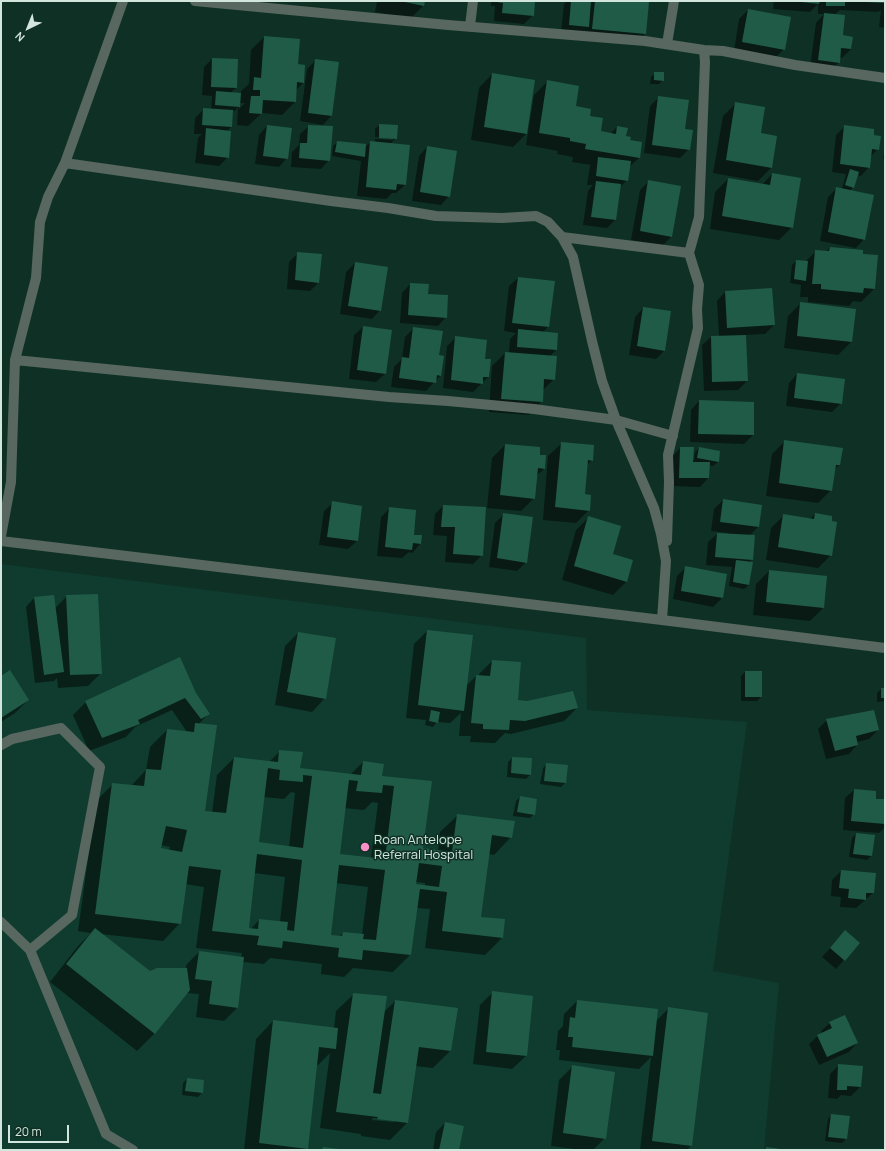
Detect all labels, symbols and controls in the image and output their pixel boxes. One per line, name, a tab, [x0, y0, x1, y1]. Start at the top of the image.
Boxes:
north arrow	[8, 8, 48, 48]
text: N	[11, 29, 27, 45]
place label: Roan Antelope Referral Hospital	[374, 832, 473, 863]
marker: Roan Antelope Referral Hospital	[359, 841, 371, 853]
scale bar	[10, 1117, 71, 1143]
text: 20 m	[15, 1123, 42, 1140]

